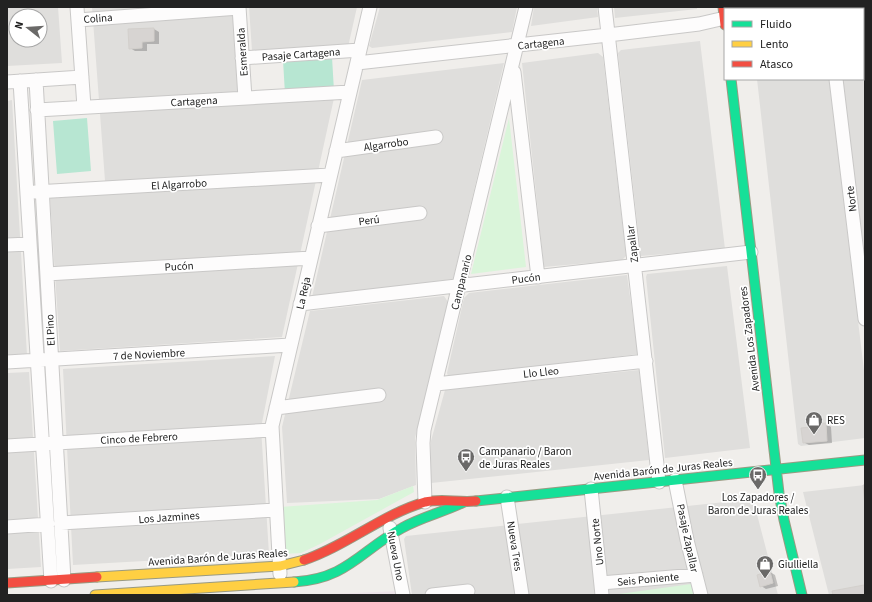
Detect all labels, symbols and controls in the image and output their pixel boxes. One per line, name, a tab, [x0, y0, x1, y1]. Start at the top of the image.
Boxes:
north arrow	[8, 8, 48, 48]
legend	[724, 8, 864, 80]
street label: Colina	[83, 10, 113, 27]
text: Fluido	[760, 16, 792, 33]
text: N	[11, 20, 27, 31]
street label: Esmeralda	[233, 27, 252, 77]
street label: Cartagena	[517, 34, 565, 53]
text: Lento	[760, 36, 789, 53]
street label: Pasaje Cartagena	[261, 44, 341, 65]
text: Atasco	[760, 56, 793, 73]
street label: Cartagena	[170, 93, 218, 110]
street label: Algarrobo	[363, 134, 410, 155]
street label: El Algarrobo	[151, 176, 207, 193]
street label: Norte	[842, 185, 861, 213]
street label: Perú	[358, 212, 381, 229]
street label: Zapallar	[623, 224, 642, 264]
street label: Campanario	[447, 253, 476, 311]
street label: Pucón	[164, 258, 194, 275]
street label: Pucón	[511, 269, 541, 288]
street label: La Reja	[292, 275, 315, 311]
street label: Avenida Los Zapadores	[736, 285, 763, 392]
street label: El Pino	[42, 314, 59, 346]
street label: 7 de Noviembre	[113, 345, 186, 364]
street label: Llo Lleo	[522, 363, 560, 382]
shop icon: RES	[804, 410, 824, 435]
place label: RES	[827, 413, 845, 428]
street label: Cinco de Febrero	[100, 429, 178, 448]
place label: Campanario / Baron de Juras Reales	[479, 444, 571, 472]
bus stop icon: Campanario / Baron de Juras Reales	[456, 447, 476, 472]
street label: Avenida Barón de Juras Reales	[593, 455, 734, 484]
bus stop icon: Los Zapadores / Baron de Juras Reales	[748, 465, 768, 490]
place label: Los Zapadores / Baron de Juras Reales	[708, 490, 809, 518]
street label: Pasaje Zapallar	[673, 503, 702, 574]
street label: Los Jazmines	[138, 508, 201, 527]
street label: Uno Norte	[588, 517, 607, 566]
street label: Nueva Tres	[503, 520, 526, 573]
street label: Nueva Uno	[383, 530, 408, 582]
street label: Avenida Barón de Juras Reales	[148, 545, 289, 570]
shop icon: Giulliella	[755, 554, 775, 579]
place label: Giulliella	[778, 557, 818, 572]
street label: Seis Poniente	[617, 569, 680, 590]

